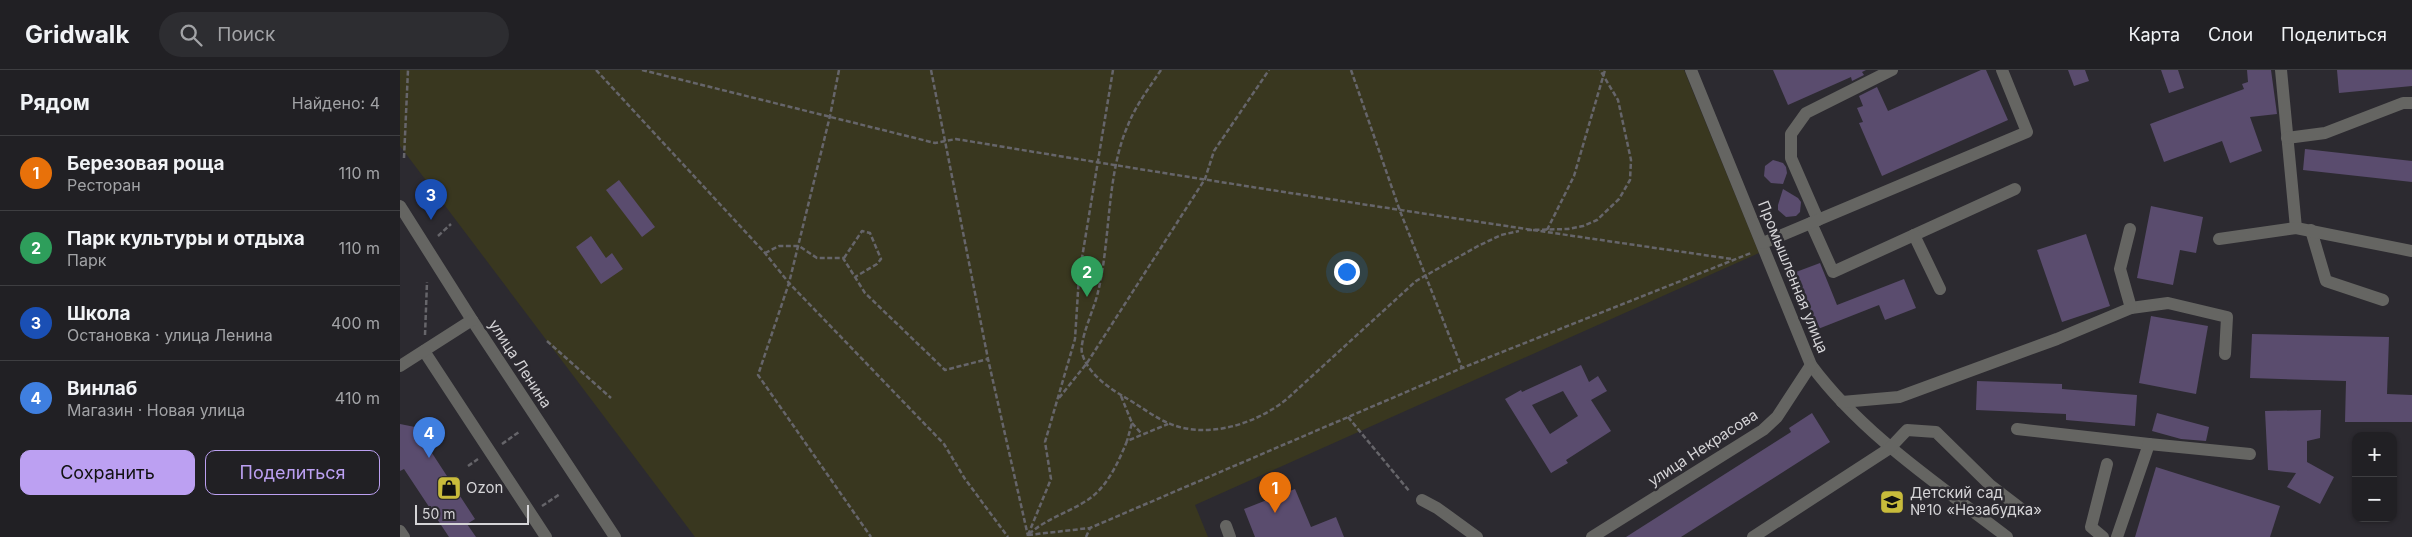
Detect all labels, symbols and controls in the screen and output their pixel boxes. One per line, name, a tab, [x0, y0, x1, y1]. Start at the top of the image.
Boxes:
search box	[159, 12, 509, 57]
text: Gridwalk	[25, 20, 129, 49]
icon: search	[177, 21, 205, 49]
text: Поиск	[217, 23, 275, 46]
text: Карта	[2128, 24, 2180, 45]
text: Слои	[2208, 24, 2253, 45]
text: Поделиться	[2281, 24, 2387, 45]
text: Рядом	[20, 90, 90, 115]
text: Найдено: 4	[292, 93, 380, 113]
text: Березовая роща	[67, 152, 225, 175]
text: 1	[33, 163, 39, 183]
text: 110 m	[338, 163, 380, 183]
text: Ресторан	[67, 175, 141, 195]
pin: 3	[415, 179, 447, 220]
street label: Промышленная улица	[1754, 198, 1833, 356]
text: Парк культуры и отдыха	[67, 227, 305, 250]
text: 2	[31, 238, 41, 258]
text: 110 m	[338, 238, 380, 258]
text: Парк	[67, 250, 106, 270]
pin: 2	[1071, 256, 1103, 297]
your location	[1334, 259, 1360, 285]
text: Школа	[67, 302, 131, 325]
text: 3	[31, 313, 41, 333]
text: 400 m	[331, 313, 380, 333]
street label: улица Ленина	[485, 316, 556, 412]
text: Остановка · улица Ленина	[67, 325, 273, 345]
text: Винлаб	[67, 377, 137, 400]
text: 4	[31, 388, 41, 408]
text: 410 m	[335, 388, 380, 408]
text: Магазин · Новая улица	[67, 400, 245, 420]
street label: улица Некрасова	[1644, 405, 1761, 490]
pin: 4	[413, 417, 445, 458]
map controls	[2352, 432, 2397, 522]
button: +	[2352, 432, 2397, 477]
button: Сохранить	[20, 450, 195, 495]
button: Поделиться	[205, 450, 380, 495]
pin: 1	[1259, 472, 1291, 513]
shop icon: Ozon	[436, 475, 462, 501]
button: −	[2352, 477, 2397, 522]
place label: Ozon	[466, 478, 503, 497]
place label: Детский сад №10 «Незабудка»	[1910, 483, 2042, 519]
school or university icon: Детский сад №10 «Незабудка»	[1879, 489, 1905, 515]
scale bar	[415, 502, 529, 525]
text: 50 m	[422, 505, 456, 522]

